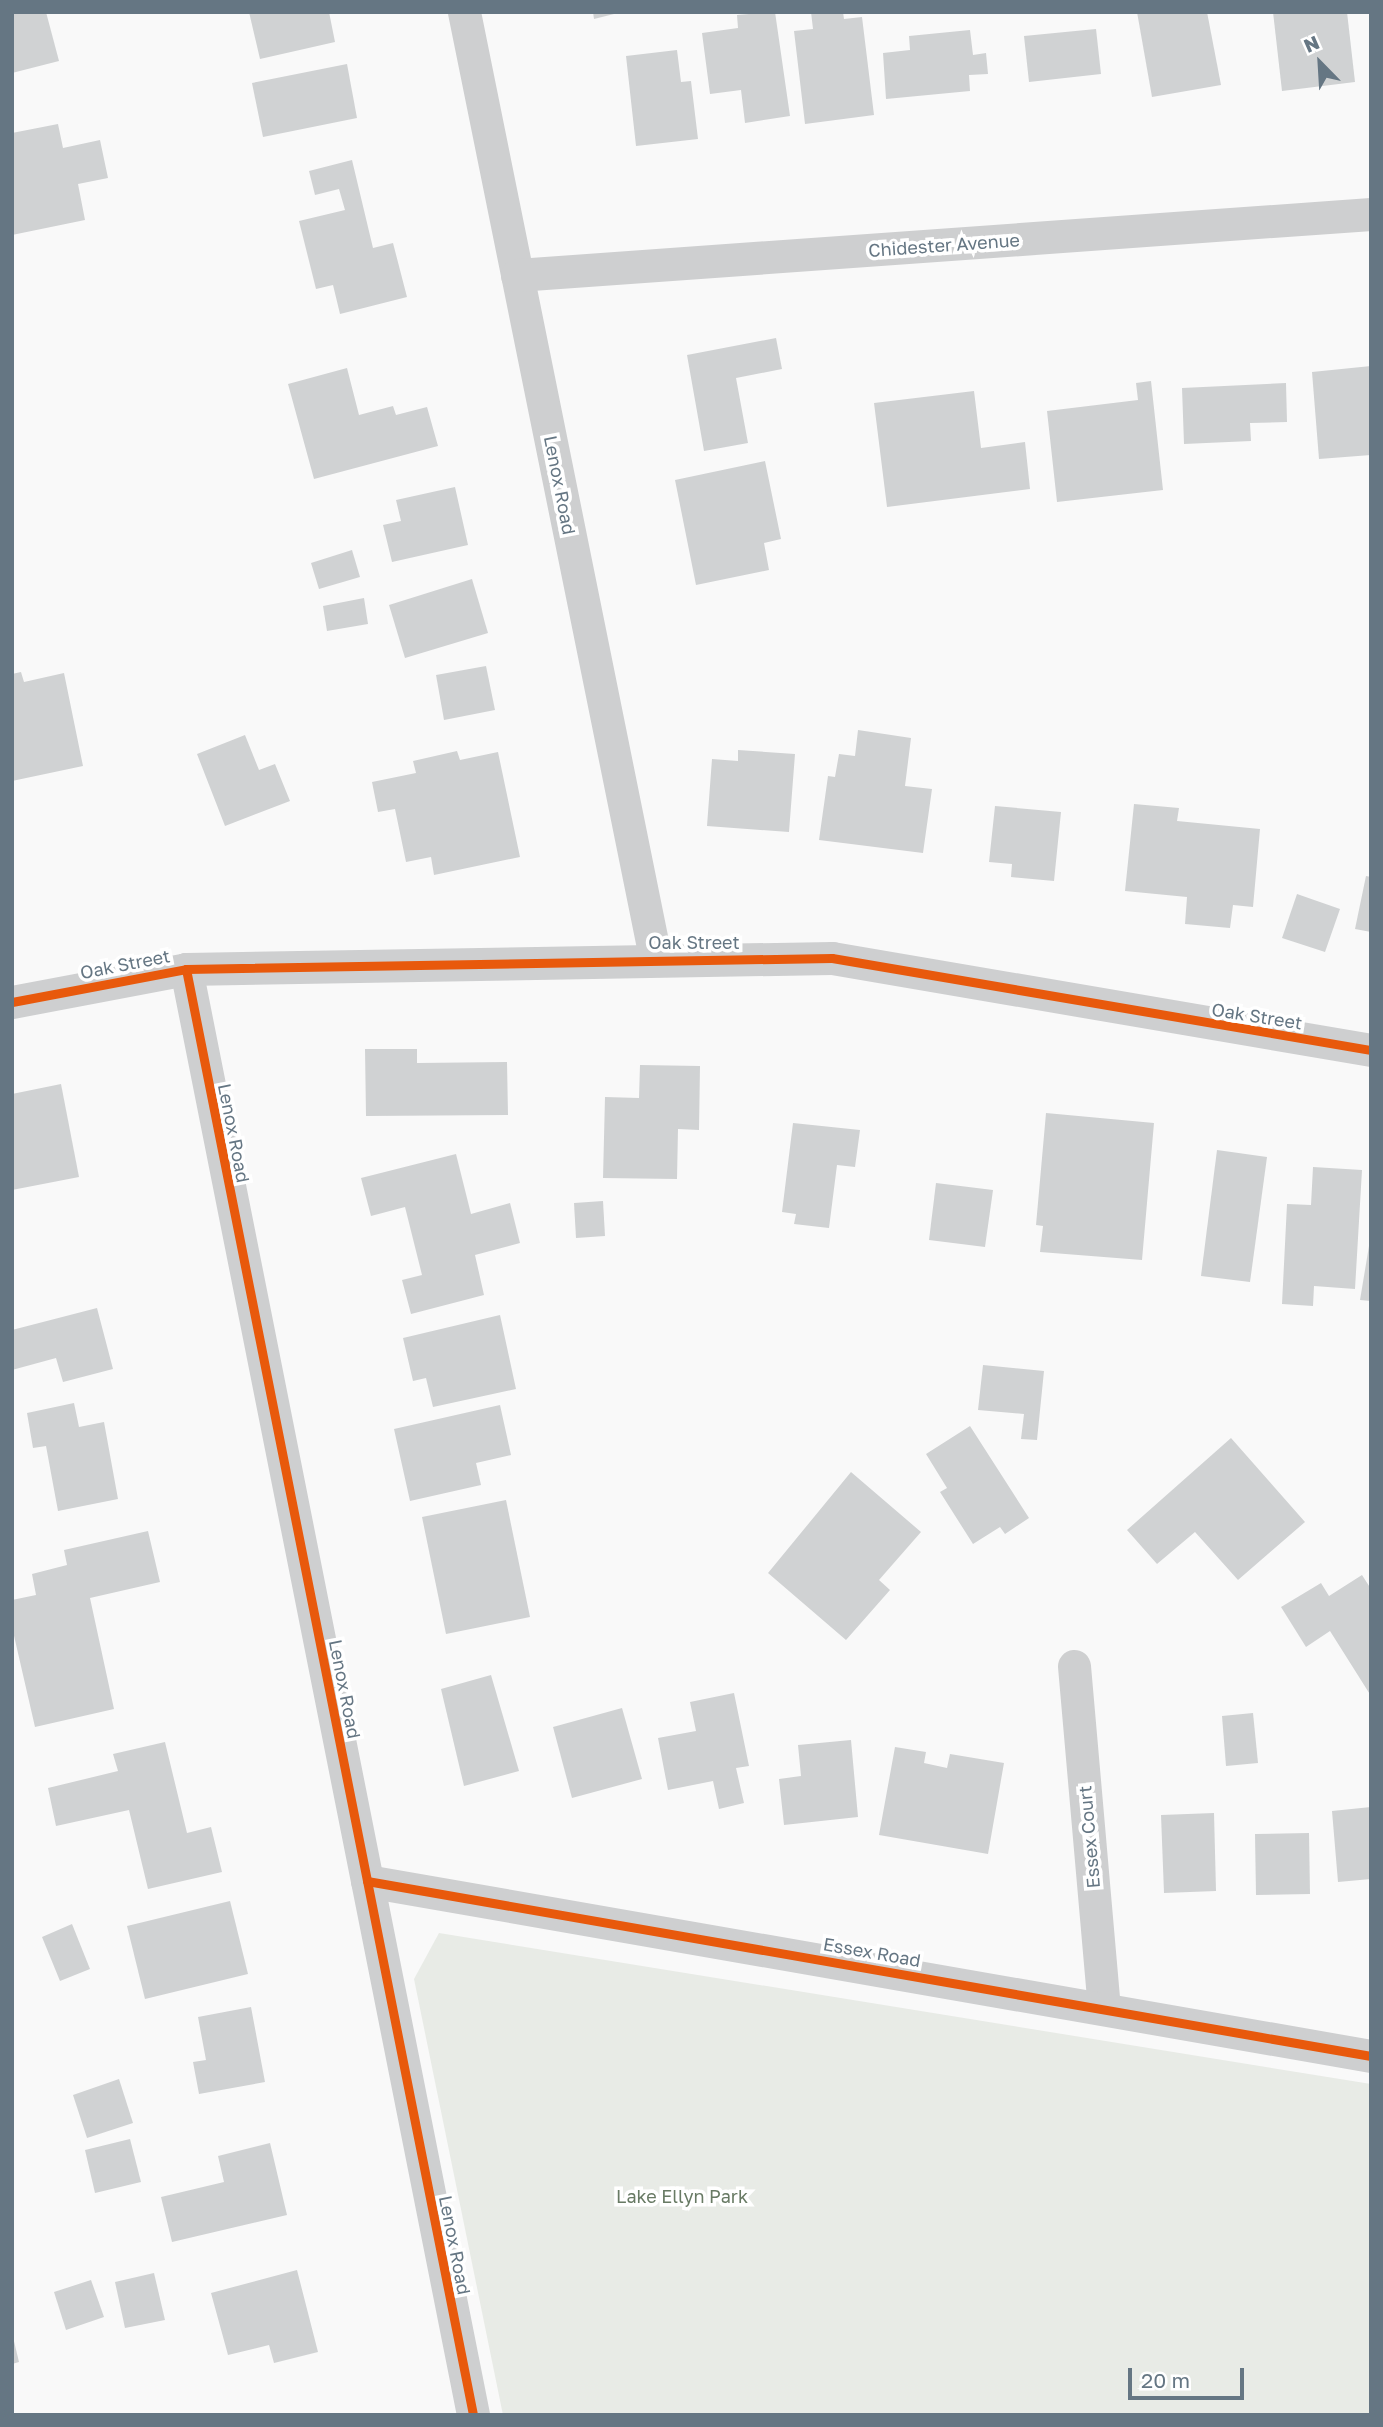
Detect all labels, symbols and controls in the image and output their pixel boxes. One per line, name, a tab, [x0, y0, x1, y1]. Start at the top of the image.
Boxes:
north arrow	[1285, 28, 1355, 98]
text: N	[1300, 30, 1323, 57]
street label: Chidester Avenue	[867, 229, 1021, 261]
street label: Lenox Road	[540, 434, 580, 536]
street label: Oak Street	[648, 931, 740, 953]
street label: Oak Street	[78, 945, 172, 983]
street label: Oak Street	[1210, 998, 1304, 1034]
street label: Lenox Road	[214, 1082, 254, 1184]
street label: Lenox Road	[325, 1638, 365, 1740]
street label: Essex Court	[1074, 1785, 1104, 1889]
street label: Essex Road	[822, 1933, 922, 1971]
park label: Lake Ellyn Park	[616, 2185, 748, 2207]
street label: Lenox Road	[435, 2194, 475, 2296]
scale bar	[1131, 2354, 1246, 2398]
text: 20 m	[1141, 2367, 1190, 2393]

